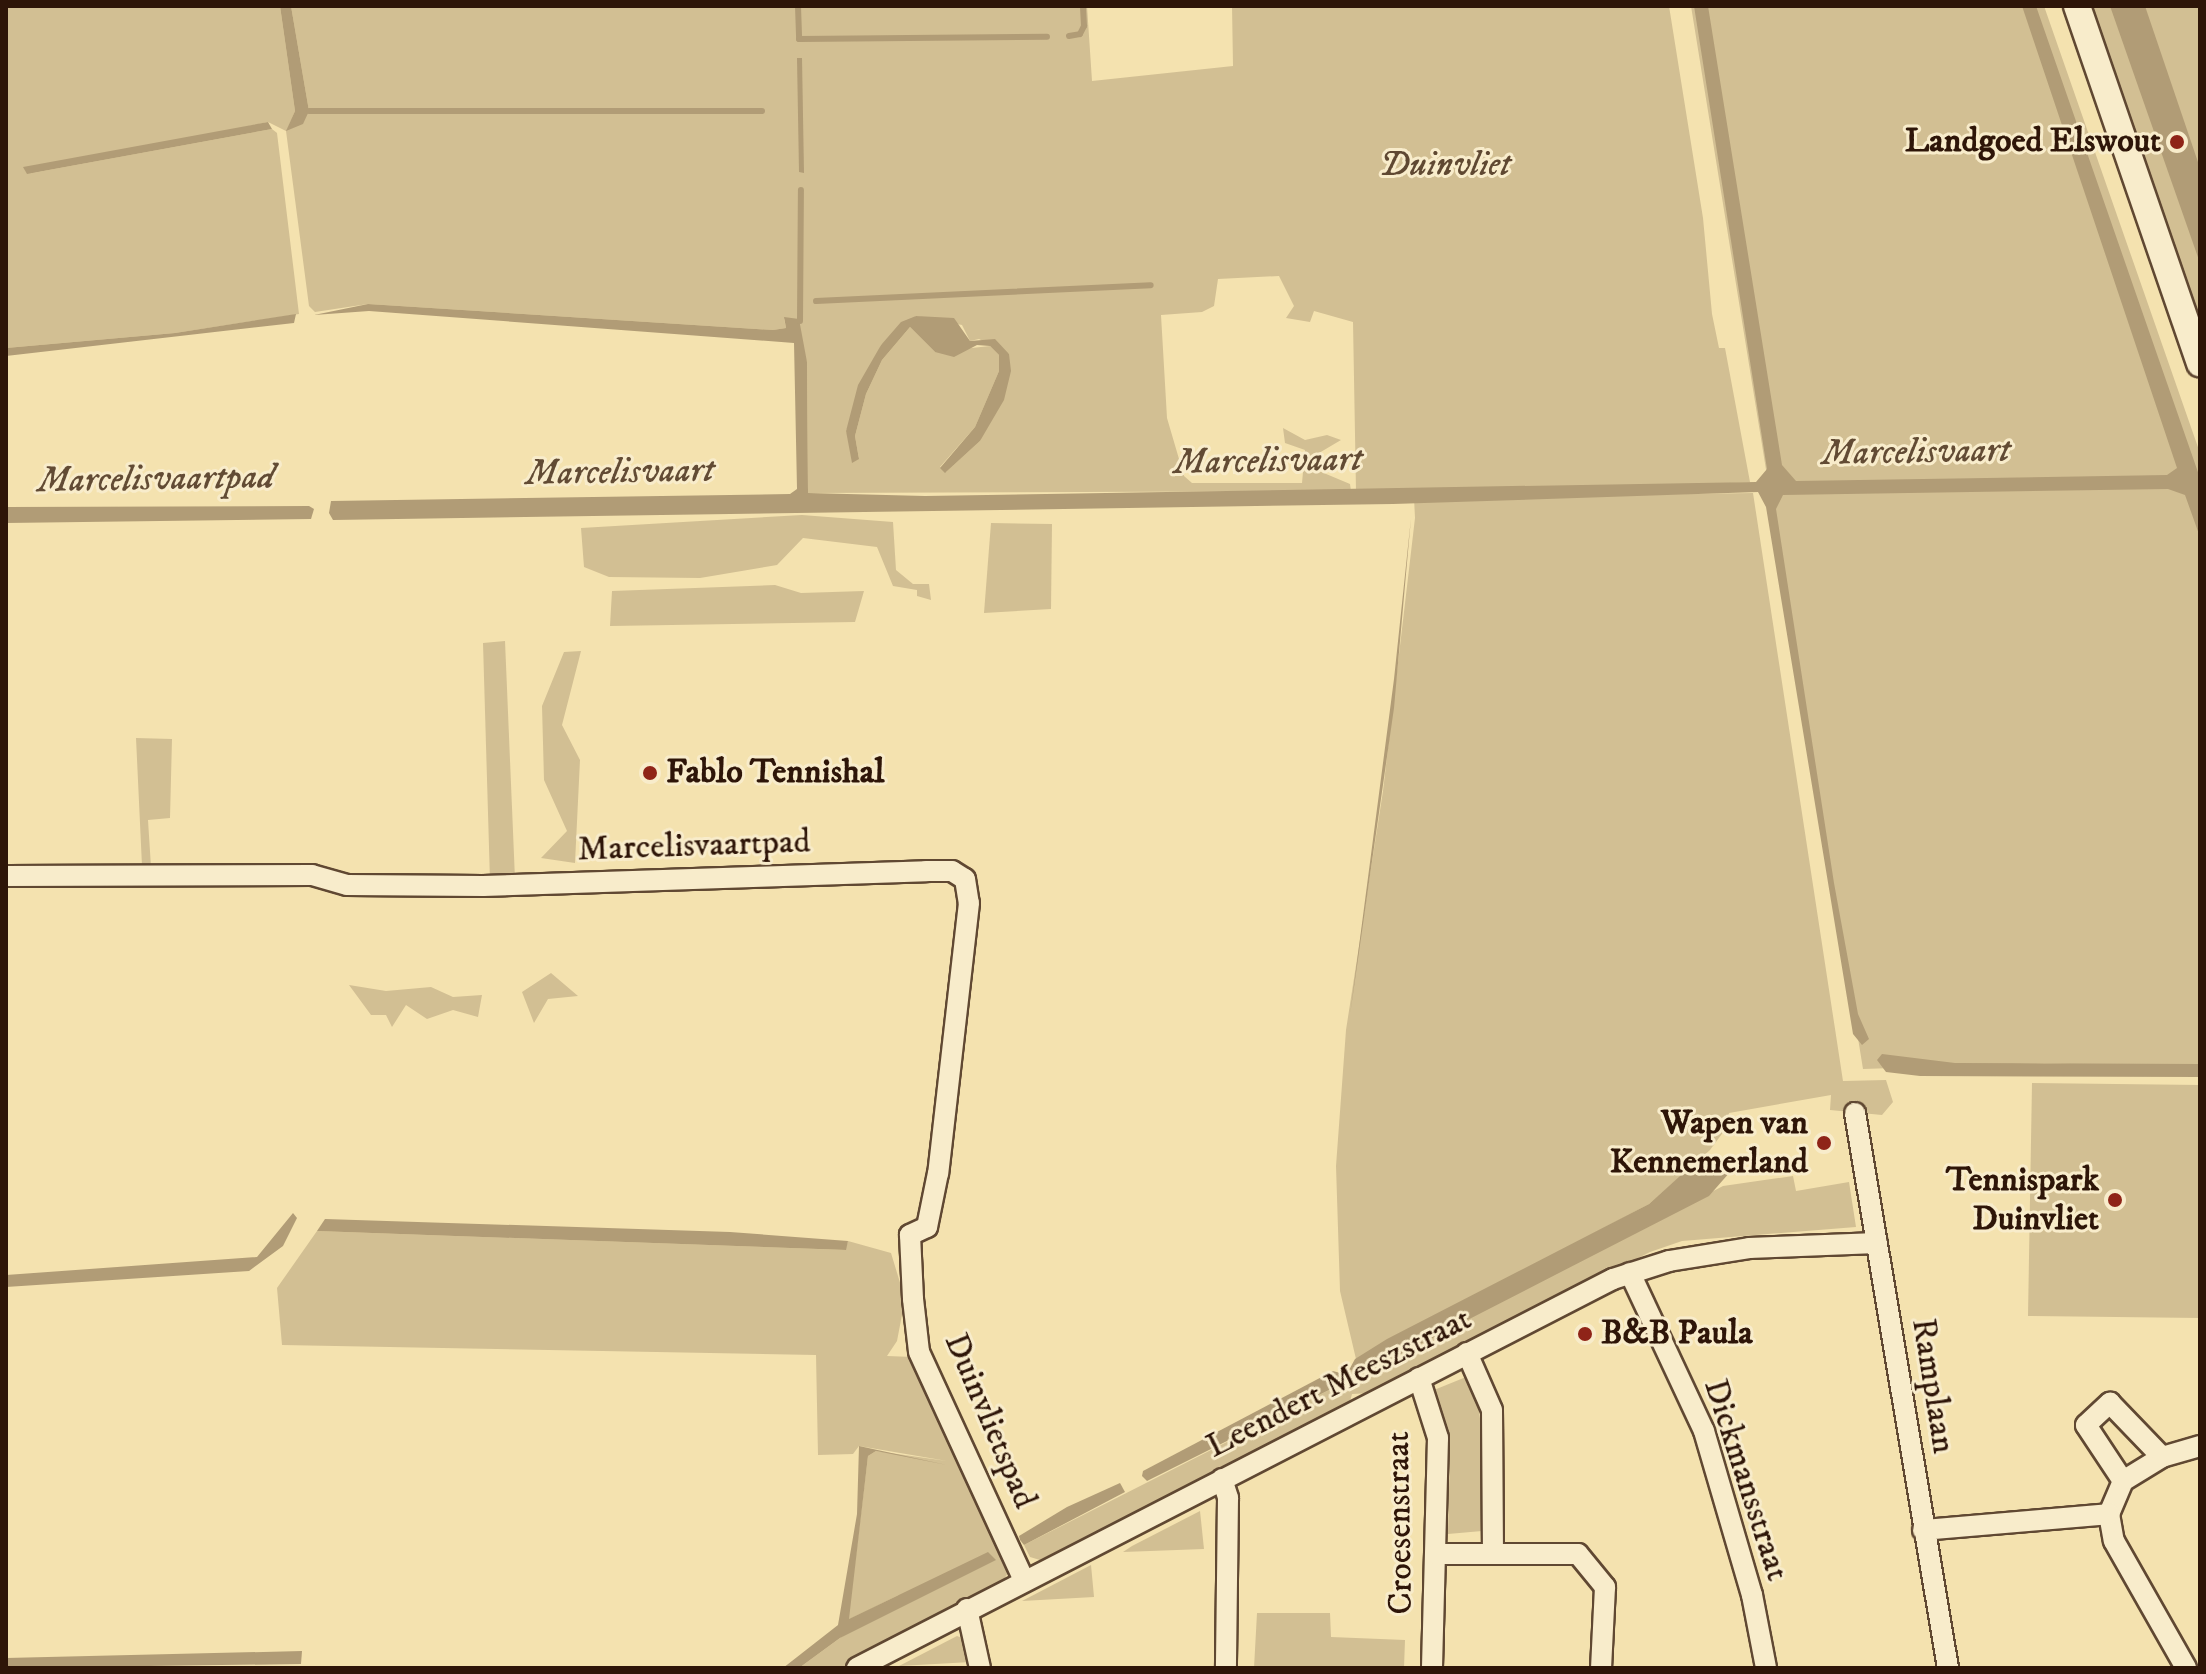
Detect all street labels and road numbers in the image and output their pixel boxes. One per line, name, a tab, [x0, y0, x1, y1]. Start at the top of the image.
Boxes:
street label: Marcelisvaartpad	[577, 822, 811, 870]
street label: Leendert Meeszstraat	[1200, 1299, 1478, 1467]
street label: Ramplaan	[1902, 1315, 1964, 1457]
street label: Duinvlietspad	[935, 1327, 1045, 1515]
street label: Dickmansstraat	[1694, 1374, 1798, 1586]
street label: Croesenstraat	[1378, 1431, 1422, 1615]

